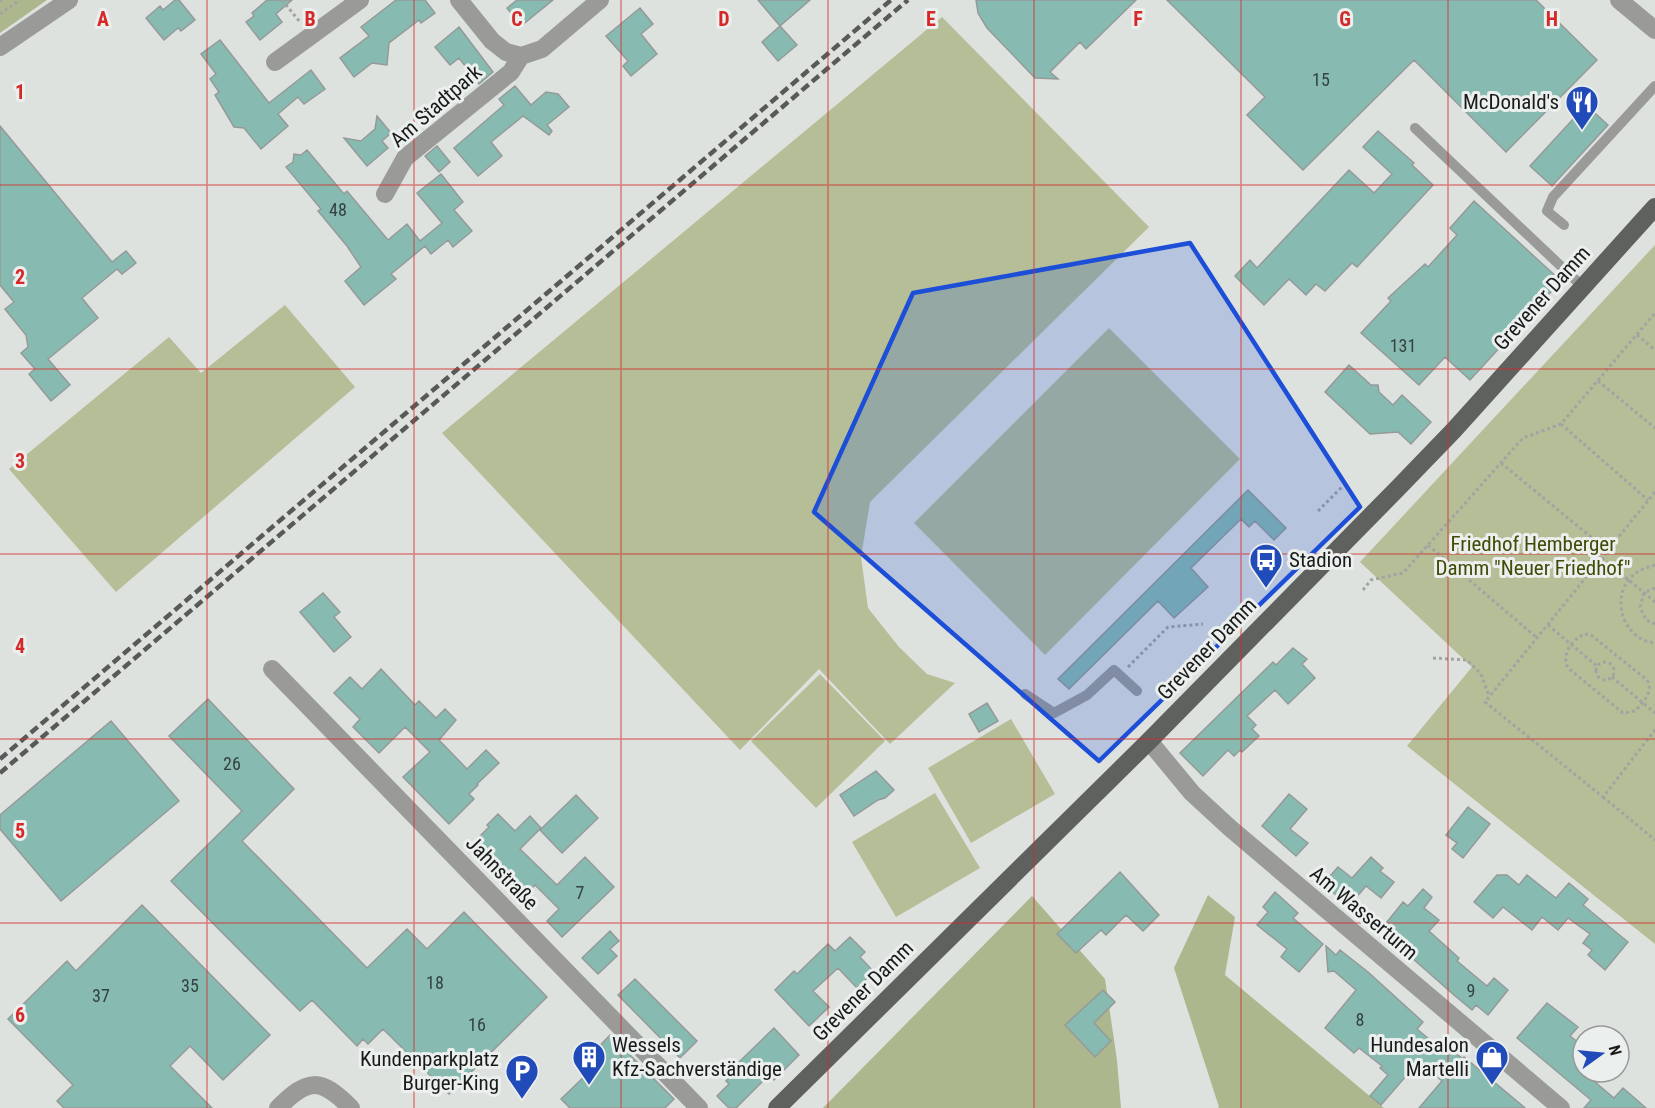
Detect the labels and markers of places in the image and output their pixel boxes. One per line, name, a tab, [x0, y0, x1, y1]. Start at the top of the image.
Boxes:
restaurant icon: McDonald's	[1564, 84, 1600, 131]
place label: McDonald's	[1463, 90, 1559, 114]
bus stop icon: Stadion	[1248, 542, 1284, 589]
place label: Stadion	[1289, 548, 1352, 572]
place label: Wessels Kfz-Sachverständige	[612, 1033, 782, 1081]
place label: Hundesalon Martelli	[1370, 1033, 1469, 1081]
building icon: Wessels Kfz-Sachverständige	[571, 1039, 607, 1086]
shop icon: Hundesalon Martelli	[1474, 1039, 1510, 1086]
place label: Kundenparkplatz Burger-King	[360, 1047, 499, 1095]
parking icon: Kundenparkplatz Burger-King	[504, 1053, 540, 1100]

